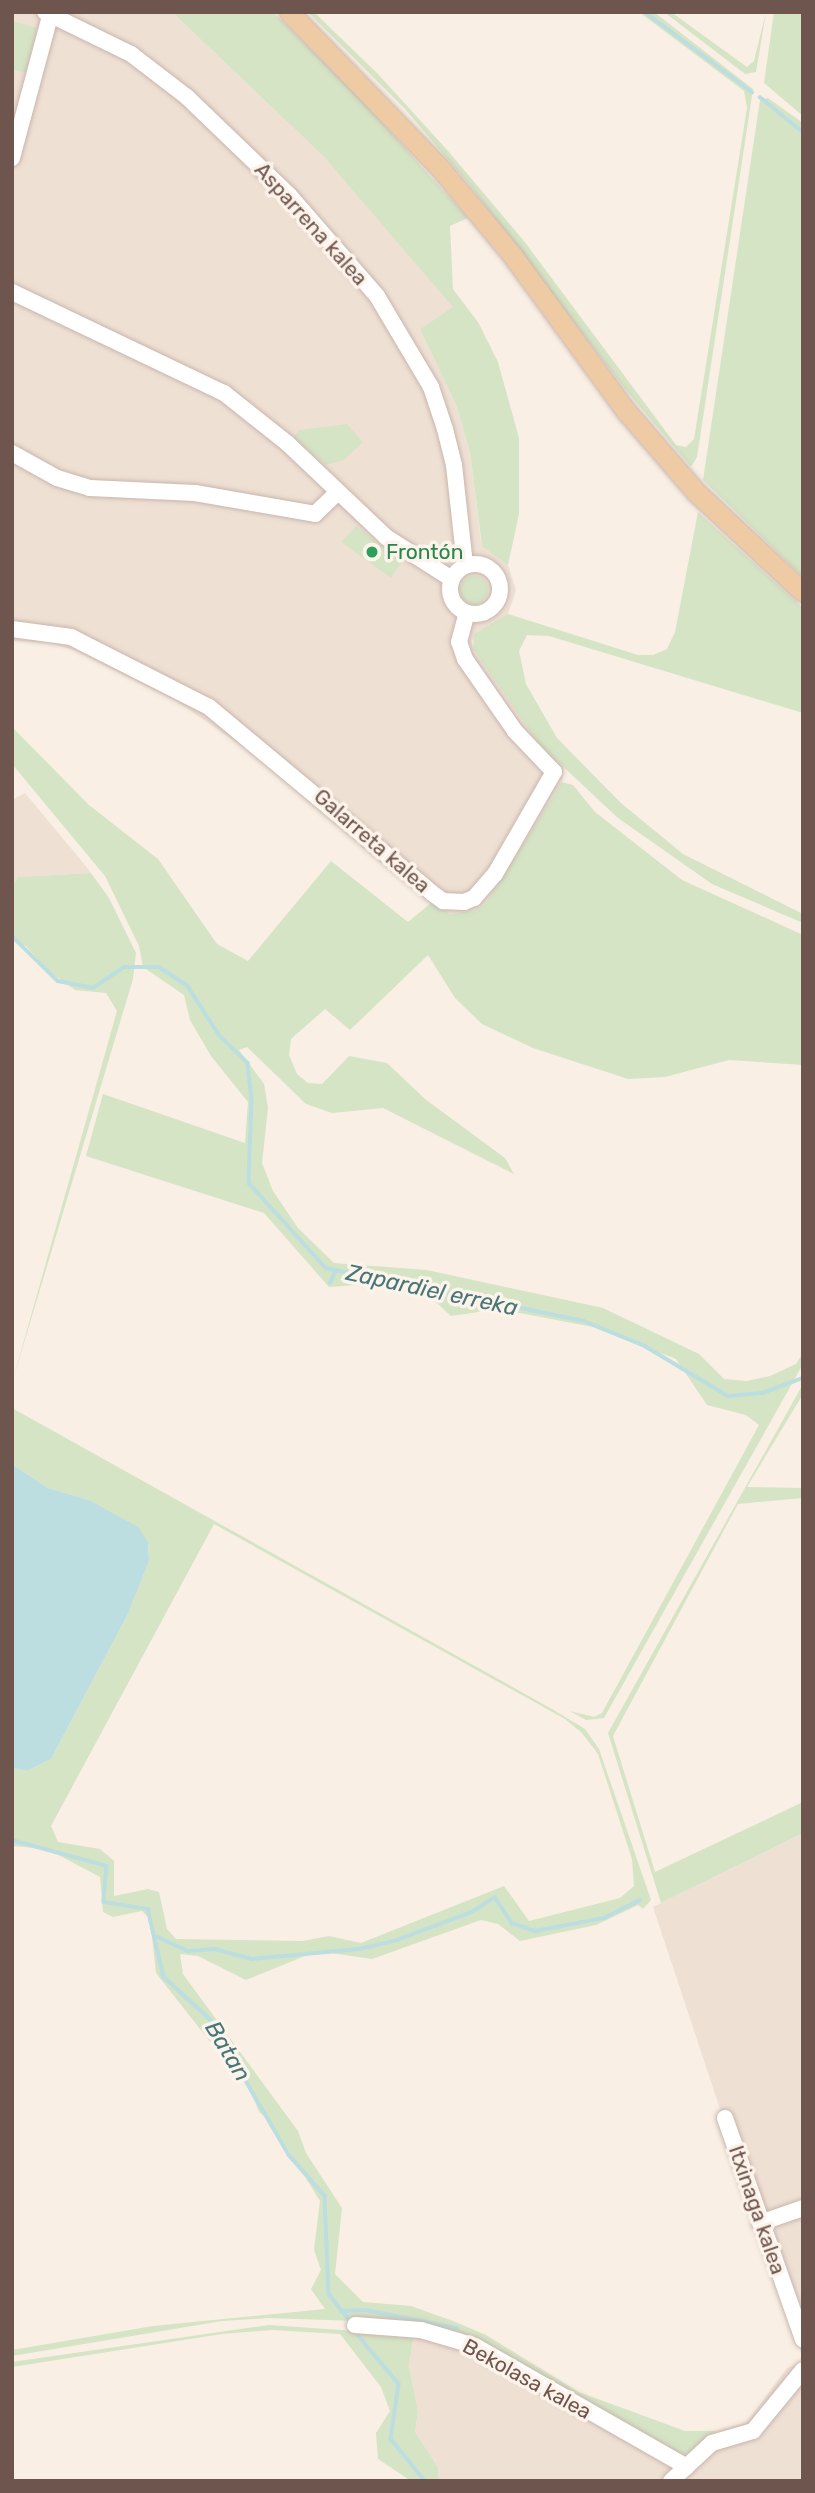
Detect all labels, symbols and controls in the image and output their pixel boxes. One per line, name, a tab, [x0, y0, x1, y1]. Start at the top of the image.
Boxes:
street label: Asparrena kalea	[249, 157, 373, 291]
place label: Frontón	[386, 539, 463, 565]
marker: Frontón	[364, 544, 380, 560]
street label: Galarreta kalea	[309, 784, 435, 898]
water label: Zapardiel erreka	[344, 1258, 520, 1322]
water label: Batan	[199, 2016, 257, 2086]
street label: Itxinaga kalea	[723, 2142, 791, 2278]
street label: Bekolasa kalea	[458, 2333, 596, 2425]

